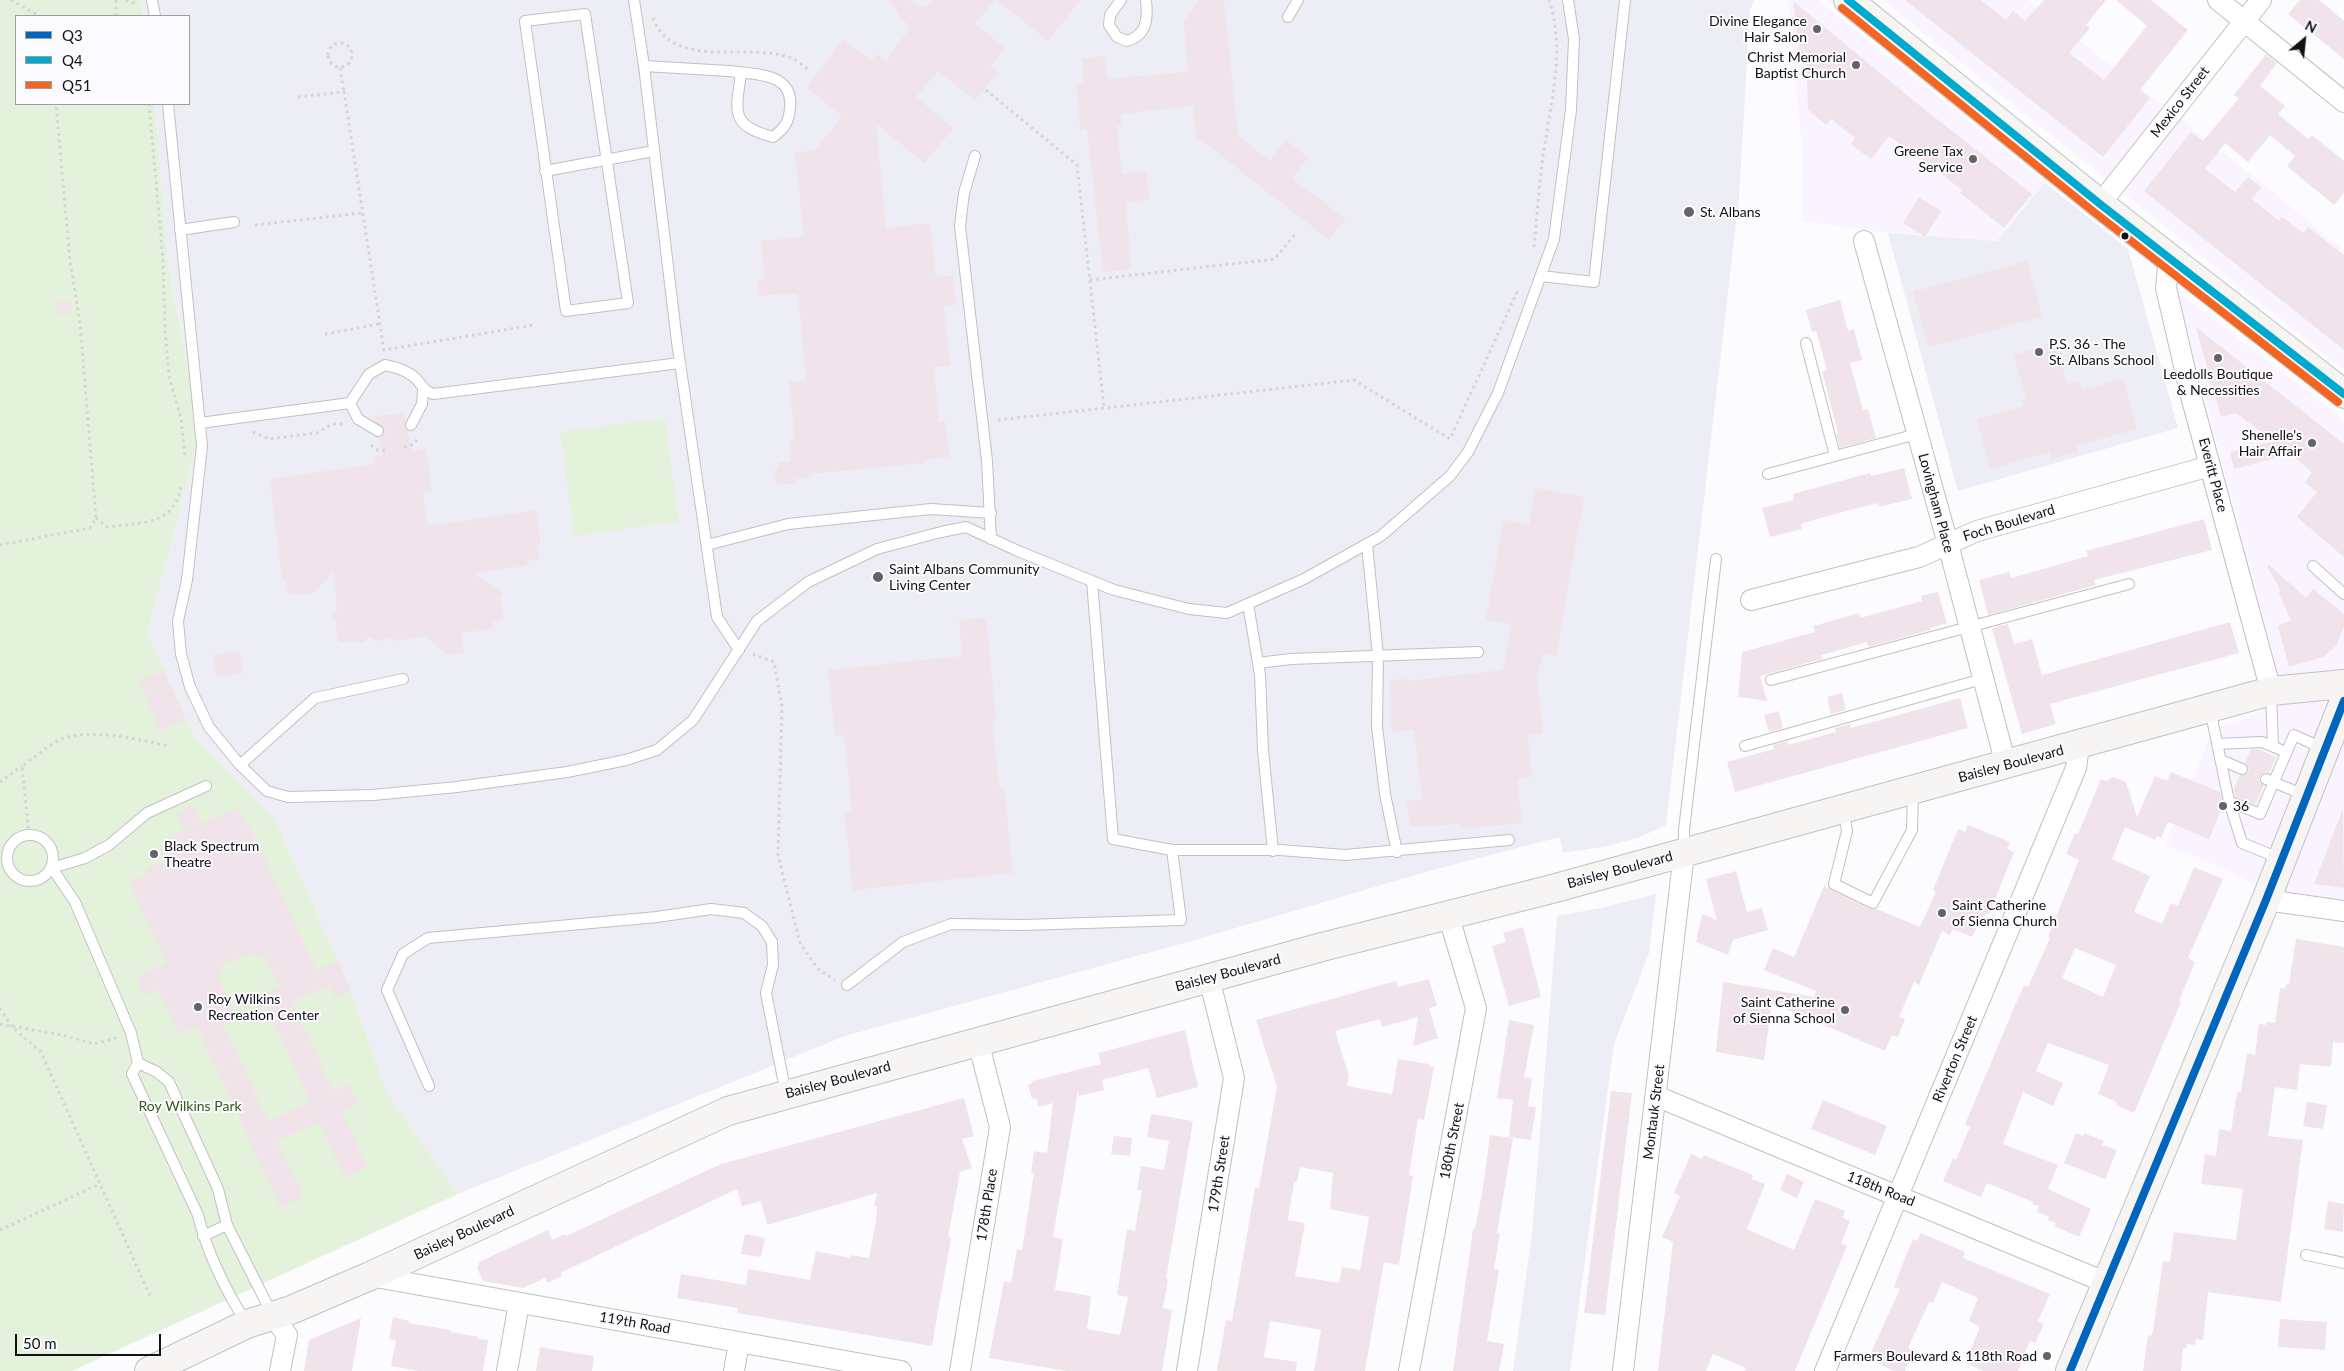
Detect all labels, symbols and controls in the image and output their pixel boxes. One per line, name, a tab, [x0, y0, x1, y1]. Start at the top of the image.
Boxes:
place label: Divine Elegance Hair Salon	[1709, 13, 1807, 46]
legend	[15, 15, 190, 105]
north arrow	[2279, 15, 2329, 65]
text: N	[2303, 16, 2320, 36]
marker: Divine Elegance Hair Salon	[1811, 23, 1823, 35]
text: Q3	[62, 26, 83, 44]
place label: Christ Memorial Baptist Church	[1747, 49, 1846, 82]
text: Q4	[62, 51, 83, 69]
marker: Christ Memorial Baptist Church	[1850, 59, 1862, 71]
street label: Mexico Street	[2147, 63, 2213, 141]
text: Q51	[62, 76, 91, 94]
place label: Greene Tax Service	[1894, 143, 1963, 176]
marker: Greene Tax Service	[1967, 153, 1979, 165]
place label: St. Albans	[1700, 204, 1761, 220]
marker: St. Albans	[1682, 205, 1696, 219]
unlabelled marker	[2120, 231, 2130, 241]
place label: P.S. 36 - The St. Albans School	[2049, 336, 2154, 368]
marker: P.S. 36 - The St. Albans School	[2033, 346, 2045, 358]
marker: Leedolls Boutique & Necessities	[2212, 352, 2224, 364]
place label: Leedolls Boutique & Necessities	[2163, 366, 2273, 398]
place label: Shenelle's Hair Affair	[2239, 427, 2302, 460]
street label: Everitt Place	[2195, 436, 2231, 514]
marker: Shenelle's Hair Affair	[2306, 437, 2318, 449]
street label: Lovingham Place	[1915, 451, 1957, 555]
street label: Foch Boulevard	[1961, 501, 2057, 545]
place label: Saint Albans Community Living Center	[889, 561, 1040, 594]
marker: Saint Albans Community Living Center	[871, 570, 885, 584]
street label: Baisley Boulevard	[1956, 742, 2066, 786]
place label: 36	[2233, 798, 2249, 814]
marker: 36	[2217, 800, 2229, 812]
place label: Black Spectrum Theatre	[164, 838, 259, 870]
marker: Black Spectrum Theatre	[148, 848, 160, 860]
street label: Baisley Boulevard	[1565, 848, 1675, 892]
place label: Saint Catherine of Sienna Church	[1952, 897, 2057, 930]
marker: Saint Catherine of Sienna Church	[1936, 907, 1948, 919]
street label: Baisley Boulevard	[1173, 951, 1283, 995]
place label: Roy Wilkins Recreation Center	[208, 991, 319, 1024]
place label: Saint Catherine of Sienna School	[1733, 994, 1835, 1026]
marker: Roy Wilkins Recreation Center	[192, 1001, 204, 1013]
marker: Saint Catherine of Sienna School	[1839, 1004, 1851, 1016]
street label: Riverton Street	[1929, 1013, 1981, 1105]
street label: Baisley Boulevard	[783, 1058, 893, 1102]
street label: Montauk Street	[1640, 1063, 1668, 1161]
park label: Roy Wilkins Park	[138, 1098, 242, 1114]
street label: 180th Street	[1436, 1101, 1468, 1181]
street label: 179th Street	[1205, 1134, 1233, 1214]
street label: 178th Place	[973, 1167, 1001, 1243]
street label: 118th Road	[1845, 1168, 1917, 1210]
street label: Baisley Boulevard	[411, 1202, 517, 1264]
street label: 119th Road	[598, 1308, 672, 1338]
scale bar	[18, 1324, 164, 1356]
text: 50 m	[23, 1334, 57, 1352]
place label: Farmers Boulevard & 118th Road	[1834, 1348, 2037, 1364]
marker: Farmers Boulevard & 118th Road	[2041, 1350, 2053, 1362]

